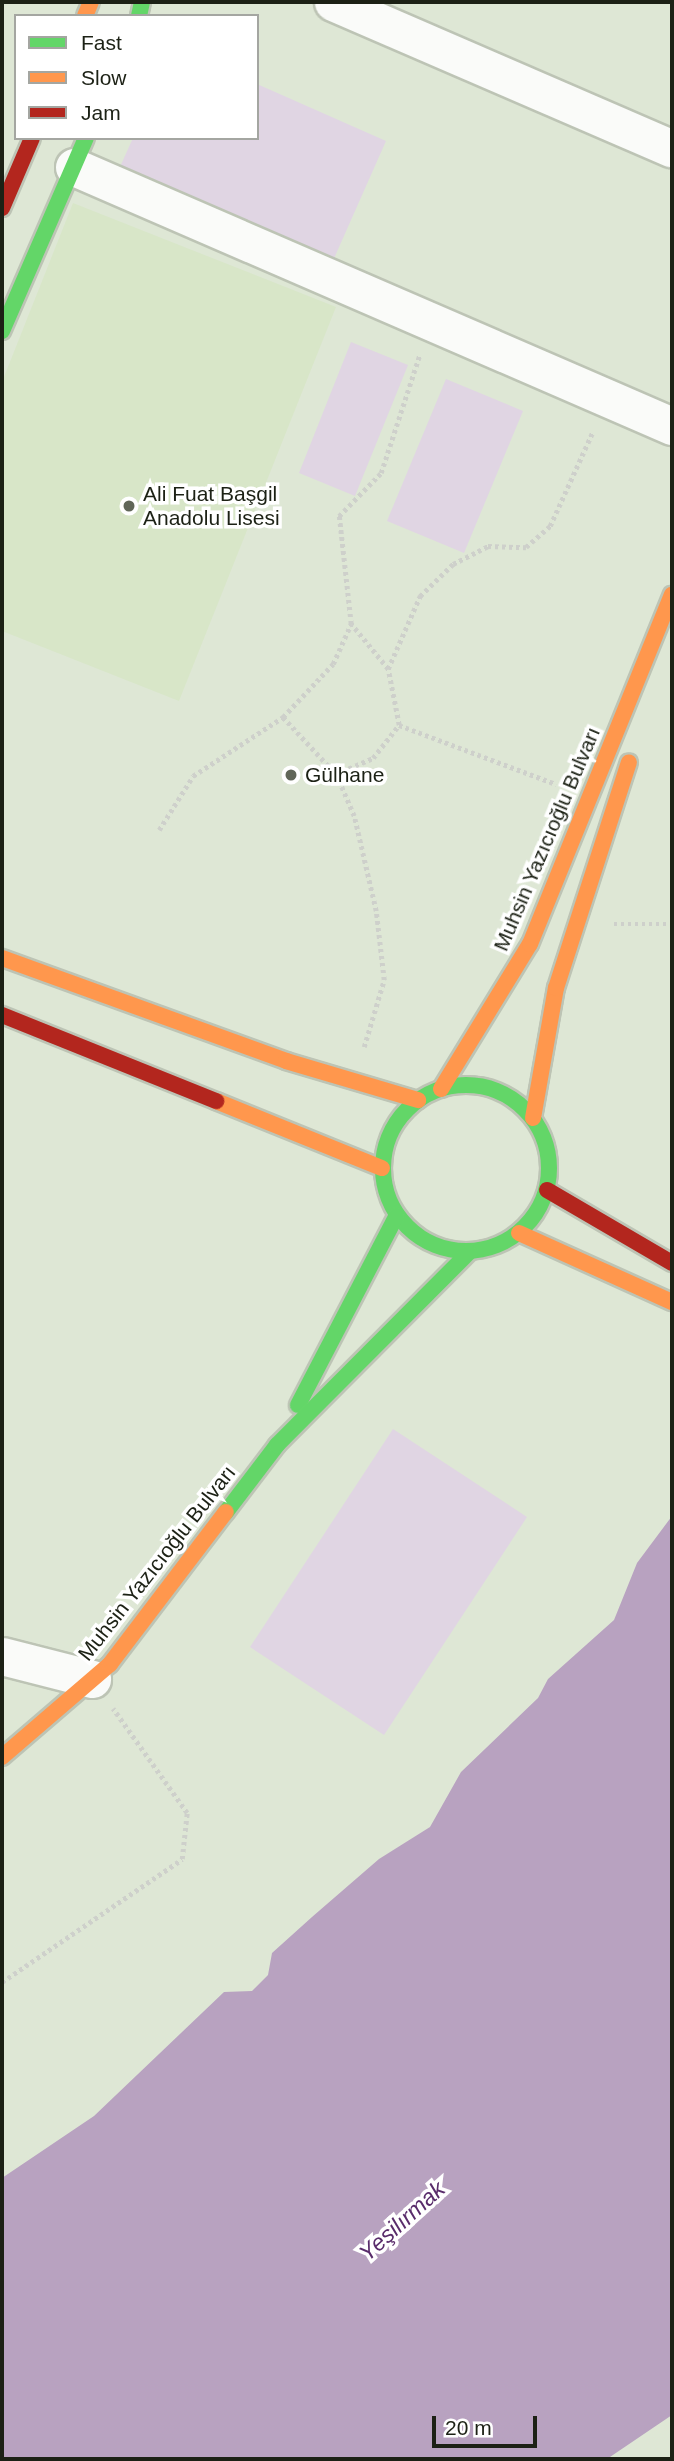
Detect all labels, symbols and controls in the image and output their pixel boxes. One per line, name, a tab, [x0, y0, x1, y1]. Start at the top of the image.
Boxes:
legend	[14, 14, 259, 140]
text: Fast	[81, 31, 122, 54]
text: Slow	[81, 66, 127, 89]
text: Jam	[81, 101, 121, 124]
place label: Ali Fuat Başgil Anadolu Lisesi	[143, 481, 280, 531]
marker: Ali Fuat Başgil Anadolu Lisesi	[121, 498, 137, 514]
street label: Muhsin Yazıcıoğlu Bulvarı	[488, 723, 606, 955]
place label: Gülhane	[305, 762, 384, 788]
marker: Gülhane	[283, 767, 299, 783]
street label: Muhsin Yazıcıoğlu Bulvarı	[73, 1460, 241, 1666]
water label: Yeşilırmak	[353, 2175, 451, 2267]
scale bar	[436, 2402, 541, 2446]
text: 20 m	[445, 2416, 492, 2439]

